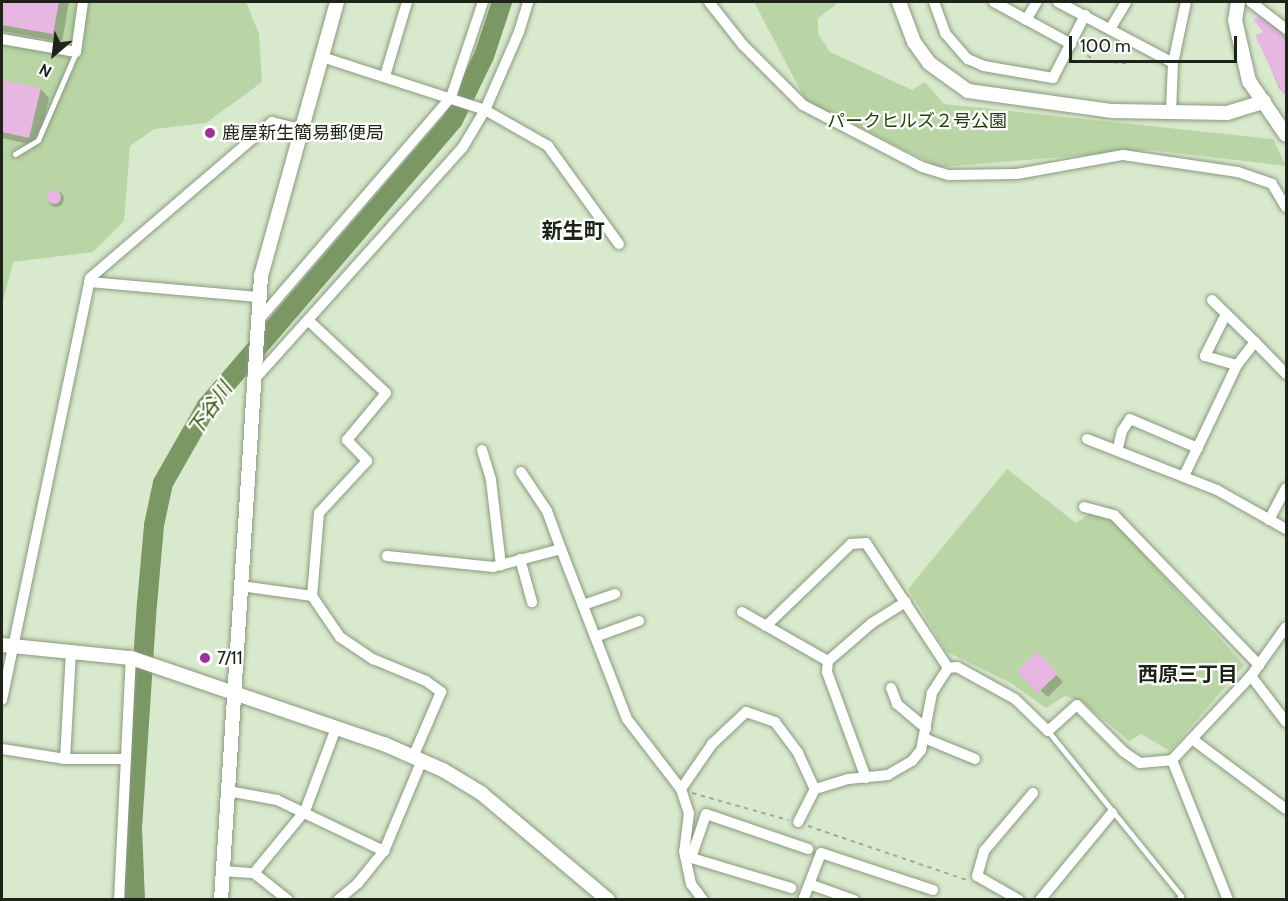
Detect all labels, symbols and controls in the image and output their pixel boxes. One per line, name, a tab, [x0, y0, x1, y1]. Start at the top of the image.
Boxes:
north arrow	[24, 24, 84, 84]
scale bar	[1072, 24, 1240, 62]
text: 100 m	[1080, 35, 1131, 57]
text: N	[36, 59, 55, 81]
park label: パークヒルズ２号公園	[827, 110, 1007, 132]
place label: 鹿屋新生簡易郵便局	[222, 122, 384, 144]
marker: 鹿屋新生簡易郵便局	[203, 126, 217, 140]
district label: 新生町	[542, 218, 604, 244]
water label: 下谷川	[183, 378, 237, 440]
place label: 7/11	[217, 647, 243, 669]
marker: 7/11	[198, 651, 212, 665]
district label: 西原三丁目	[1138, 662, 1238, 686]

